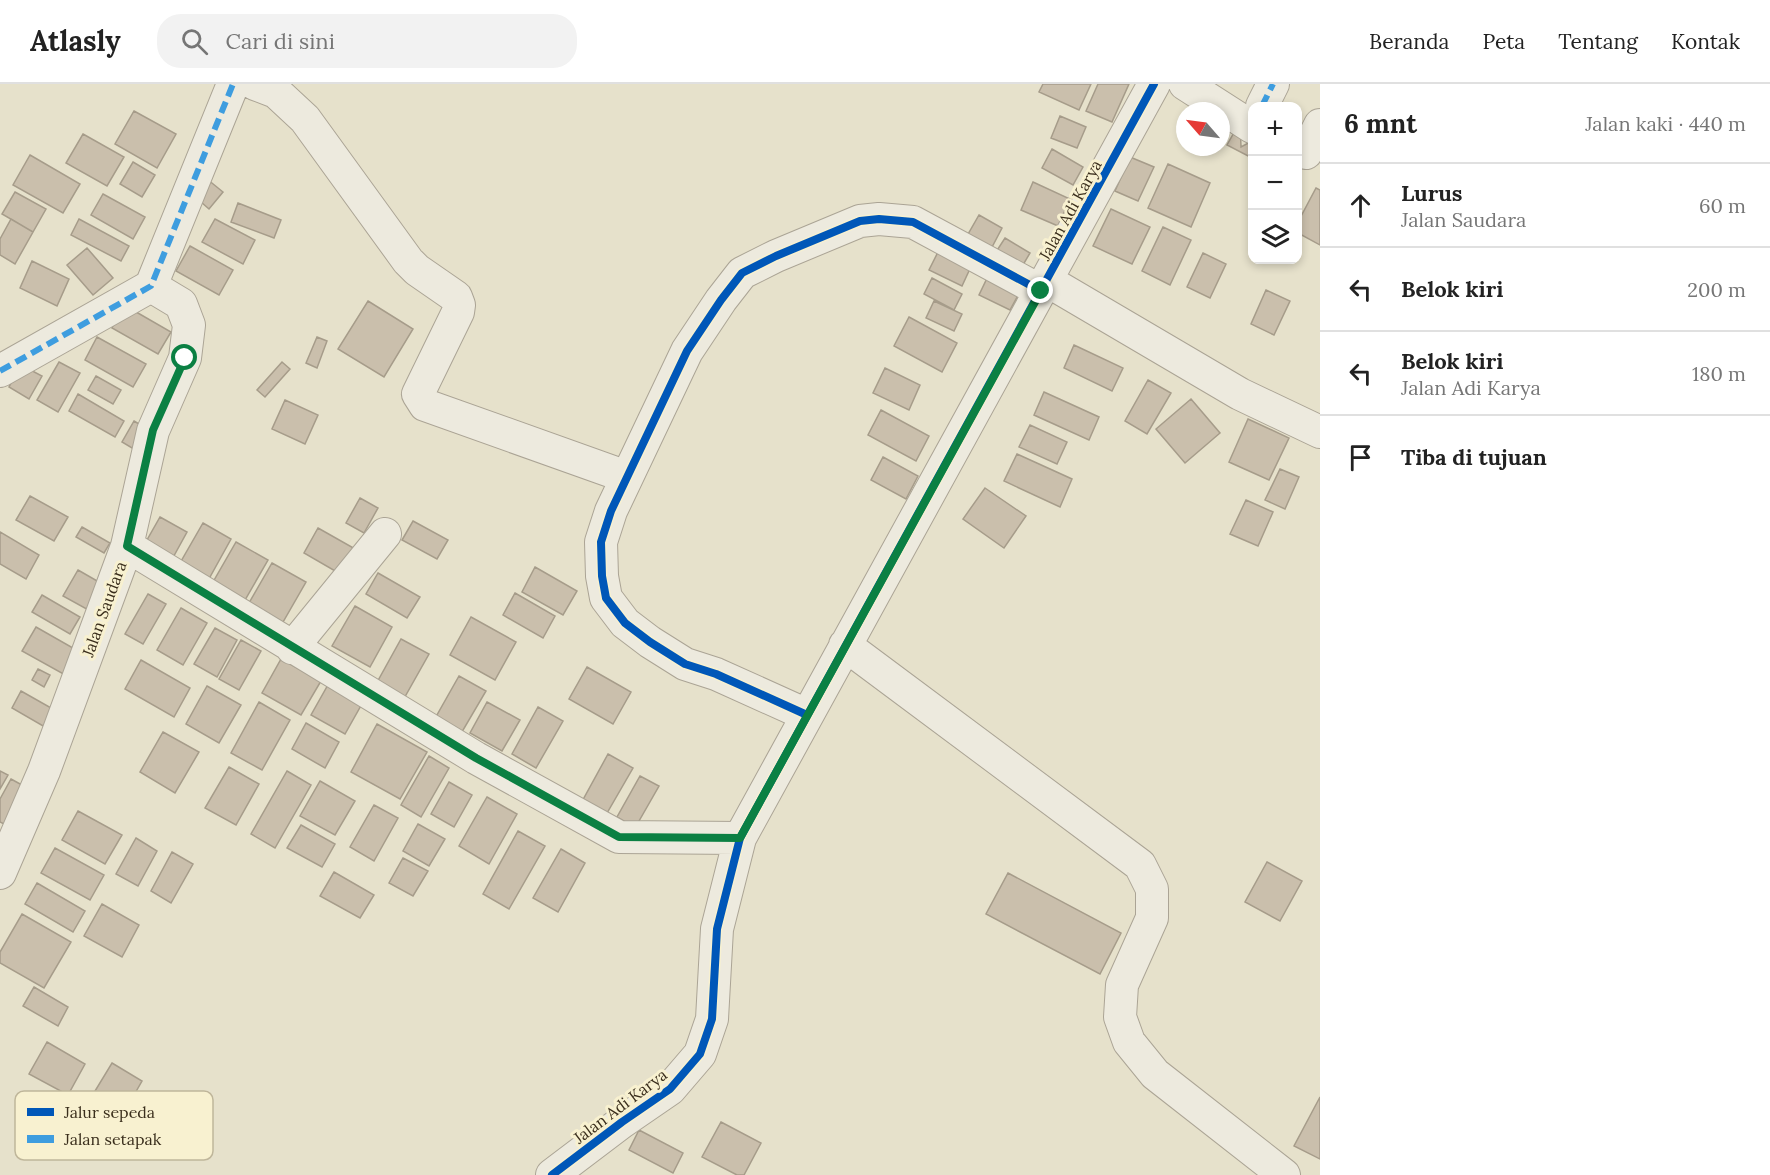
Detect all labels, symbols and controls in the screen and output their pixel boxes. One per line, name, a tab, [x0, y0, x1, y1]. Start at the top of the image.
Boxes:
search box	[157, 14, 577, 68]
text: Atlasly	[30, 23, 121, 59]
icon: search	[178, 25, 211, 58]
text: Cari di sini	[226, 27, 335, 55]
text: Beranda	[1369, 28, 1449, 55]
text: Peta	[1482, 28, 1525, 55]
text: Tentang	[1558, 28, 1638, 55]
text: Kontak	[1671, 28, 1740, 55]
north arrow	[1176, 102, 1230, 156]
map controls	[1248, 102, 1302, 264]
button: +	[1248, 102, 1302, 156]
text: 6 mnt	[1344, 107, 1417, 140]
text: Jalan kaki · 440 m	[1585, 111, 1746, 136]
street label: Jalan Adi Karya	[1034, 156, 1106, 265]
button: −	[1248, 156, 1302, 210]
text: Lurus	[1401, 179, 1463, 207]
icon: ahead	[1344, 189, 1377, 222]
text: 60 m	[1699, 193, 1746, 218]
text: Jalan Saudara	[1401, 207, 1526, 232]
button: layers	[1248, 210, 1302, 264]
icon: left	[1344, 273, 1377, 306]
text: Belok kiri	[1401, 275, 1503, 303]
route end	[1027, 277, 1053, 303]
text: 200 m	[1687, 277, 1746, 302]
route start	[171, 344, 197, 370]
text: Belok kiri	[1401, 347, 1503, 375]
icon: left	[1344, 357, 1377, 390]
text: 180 m	[1692, 361, 1746, 386]
text: Jalan Adi Karya	[1401, 375, 1541, 400]
icon: arrive	[1344, 441, 1377, 474]
text: Tiba di tujuan	[1401, 443, 1547, 471]
street label: Jalan Saudara	[77, 558, 131, 660]
street label: Jalan Adi Karya	[569, 1064, 671, 1148]
legend	[15, 1091, 213, 1160]
text: Jalur sepeda	[63, 1102, 155, 1122]
text: Jalan setapak	[63, 1129, 162, 1149]

